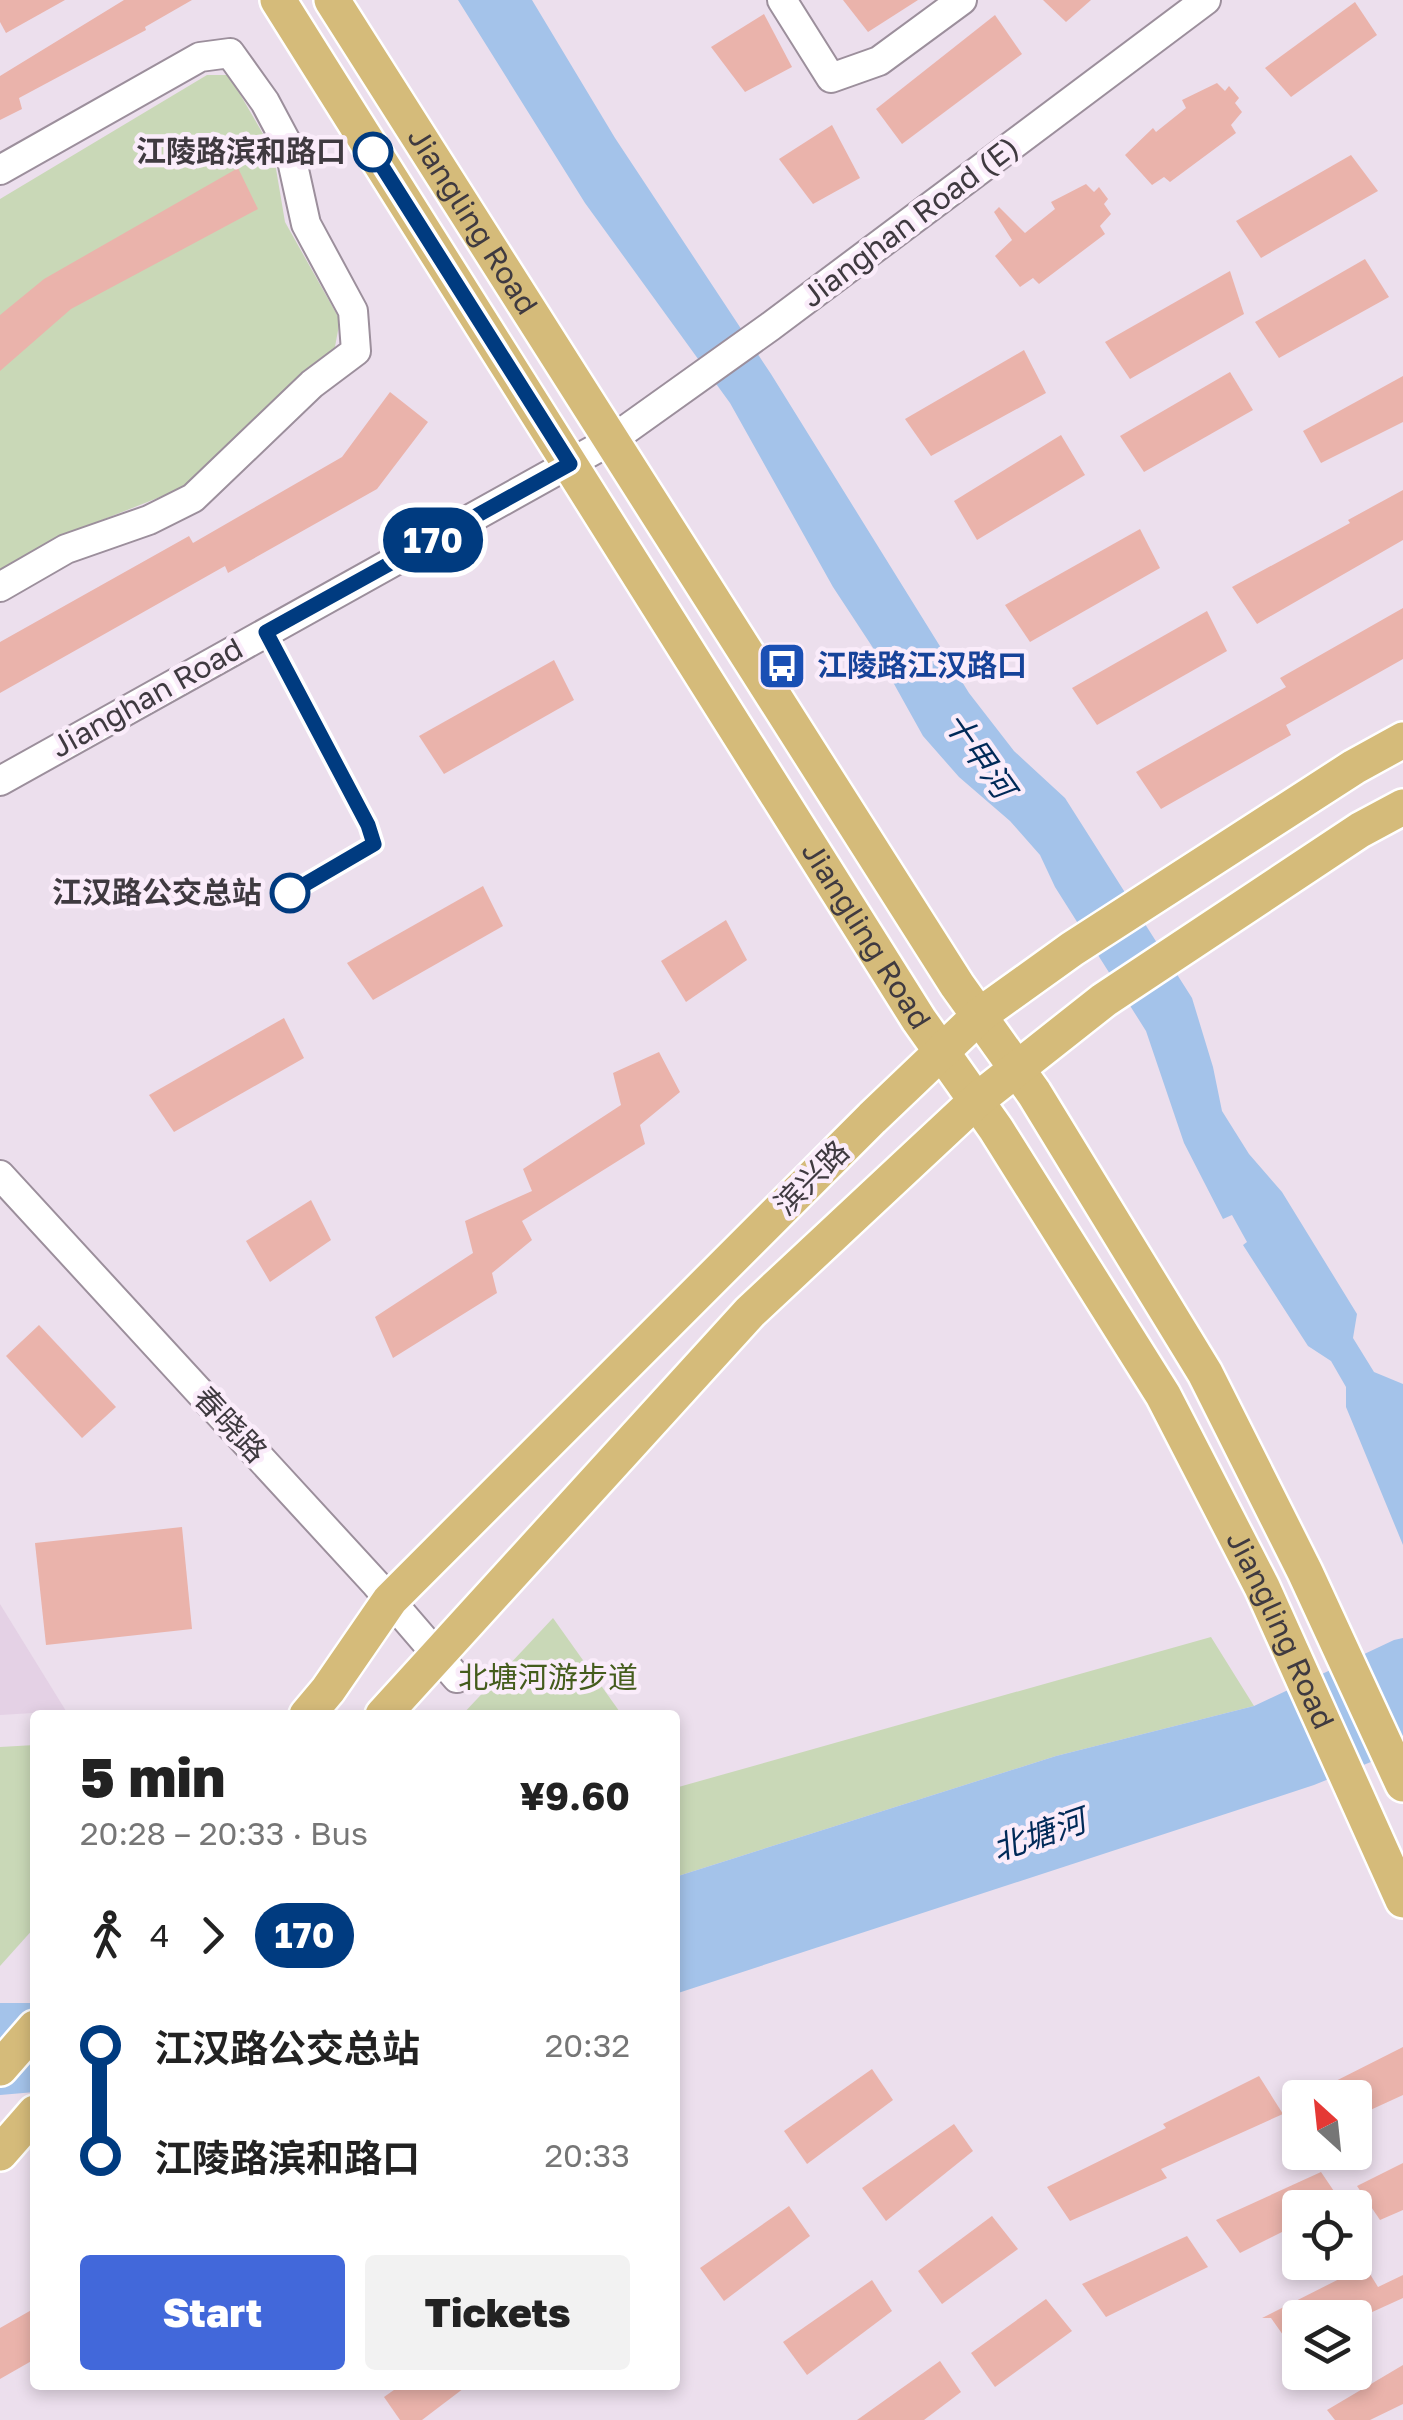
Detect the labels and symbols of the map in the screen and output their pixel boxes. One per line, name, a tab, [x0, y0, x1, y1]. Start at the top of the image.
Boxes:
street label: Jiangling Road	[401, 121, 546, 321]
street label: Jianghan Road (E)	[794, 128, 1025, 314]
place label: 江陵路滨和路口	[136, 133, 346, 169]
marker: 江陵路滨和路口	[354, 133, 392, 171]
line badge: 170	[376, 508, 490, 572]
street label: Jianghan Road	[44, 630, 249, 765]
bus stop icon: 江陵路江汉路口	[756, 640, 808, 692]
place label: 江陵路江汉路口	[817, 647, 1027, 683]
water label: 十甲河	[937, 704, 1026, 810]
street label: Jiangling Road	[795, 835, 939, 1035]
place label: 江汉路公交总站	[52, 874, 262, 910]
marker: 江汉路公交总站	[271, 874, 309, 912]
street label: 滨兴路	[767, 1133, 856, 1222]
street label: 春晓路	[187, 1379, 275, 1470]
street label: Jiangling Road	[1219, 1525, 1343, 1734]
park label: 北塘河游步道	[458, 1659, 638, 1695]
water label: 北塘河	[987, 1799, 1096, 1868]
north arrow	[1282, 2080, 1372, 2170]

